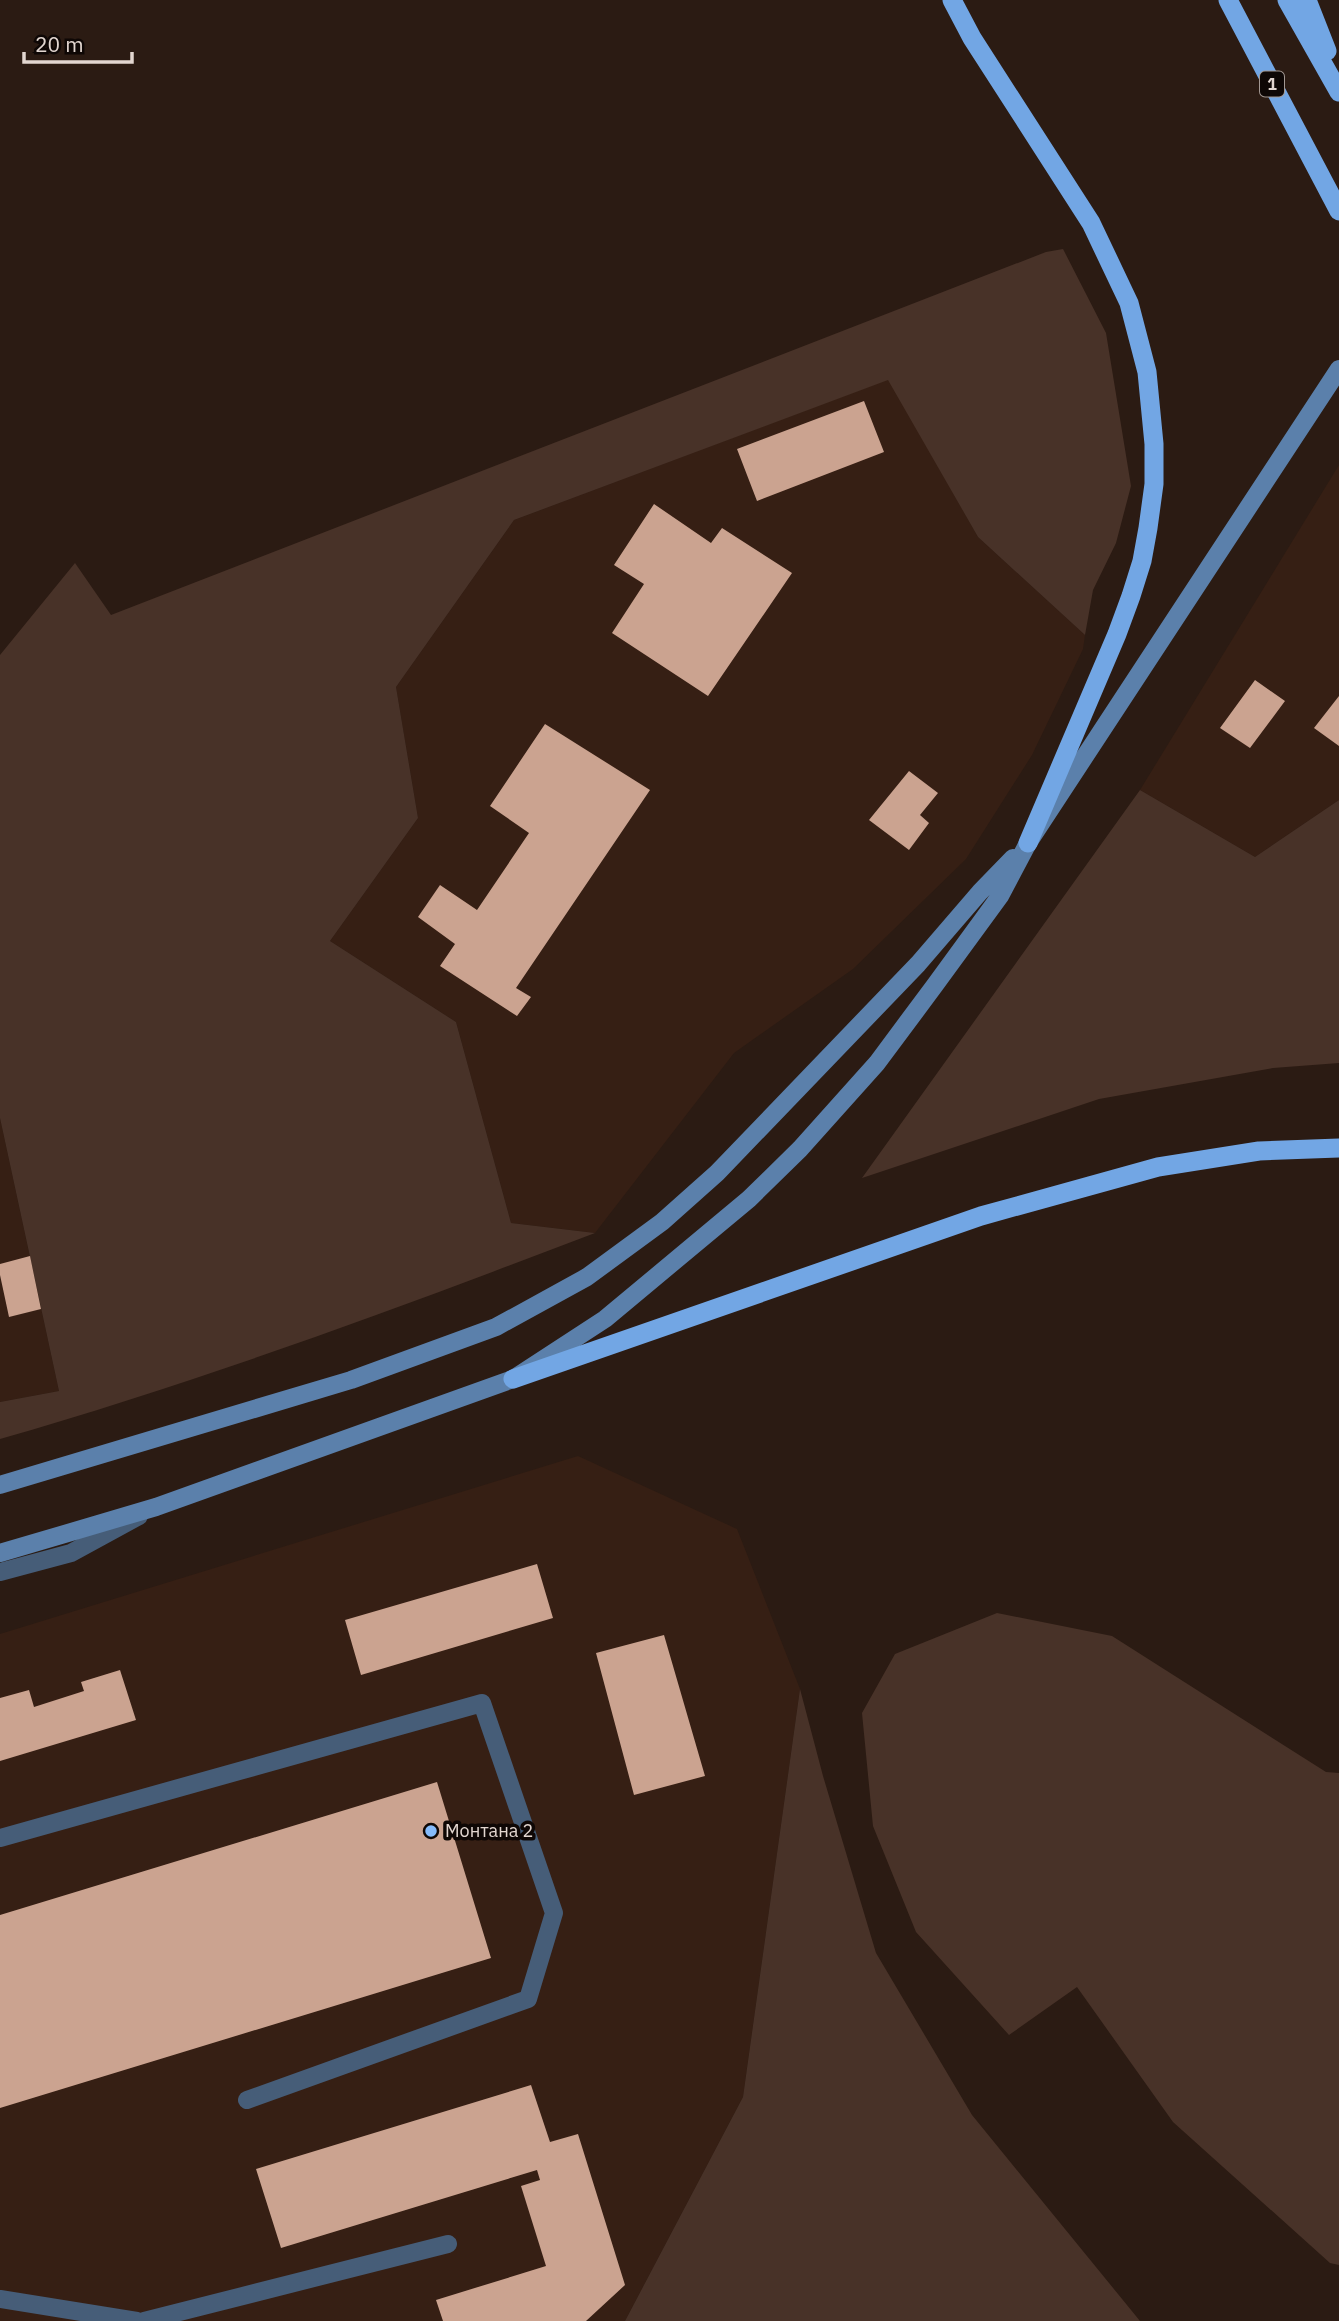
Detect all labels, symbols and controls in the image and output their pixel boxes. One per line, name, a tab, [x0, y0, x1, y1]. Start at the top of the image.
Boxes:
scale bar	[24, 21, 133, 65]
text: 20 m	[35, 30, 84, 58]
road number: 1	[1260, 72, 1284, 96]
place label: Монтана 2	[445, 1819, 533, 1842]
marker: Монтана 2	[423, 1823, 439, 1839]

